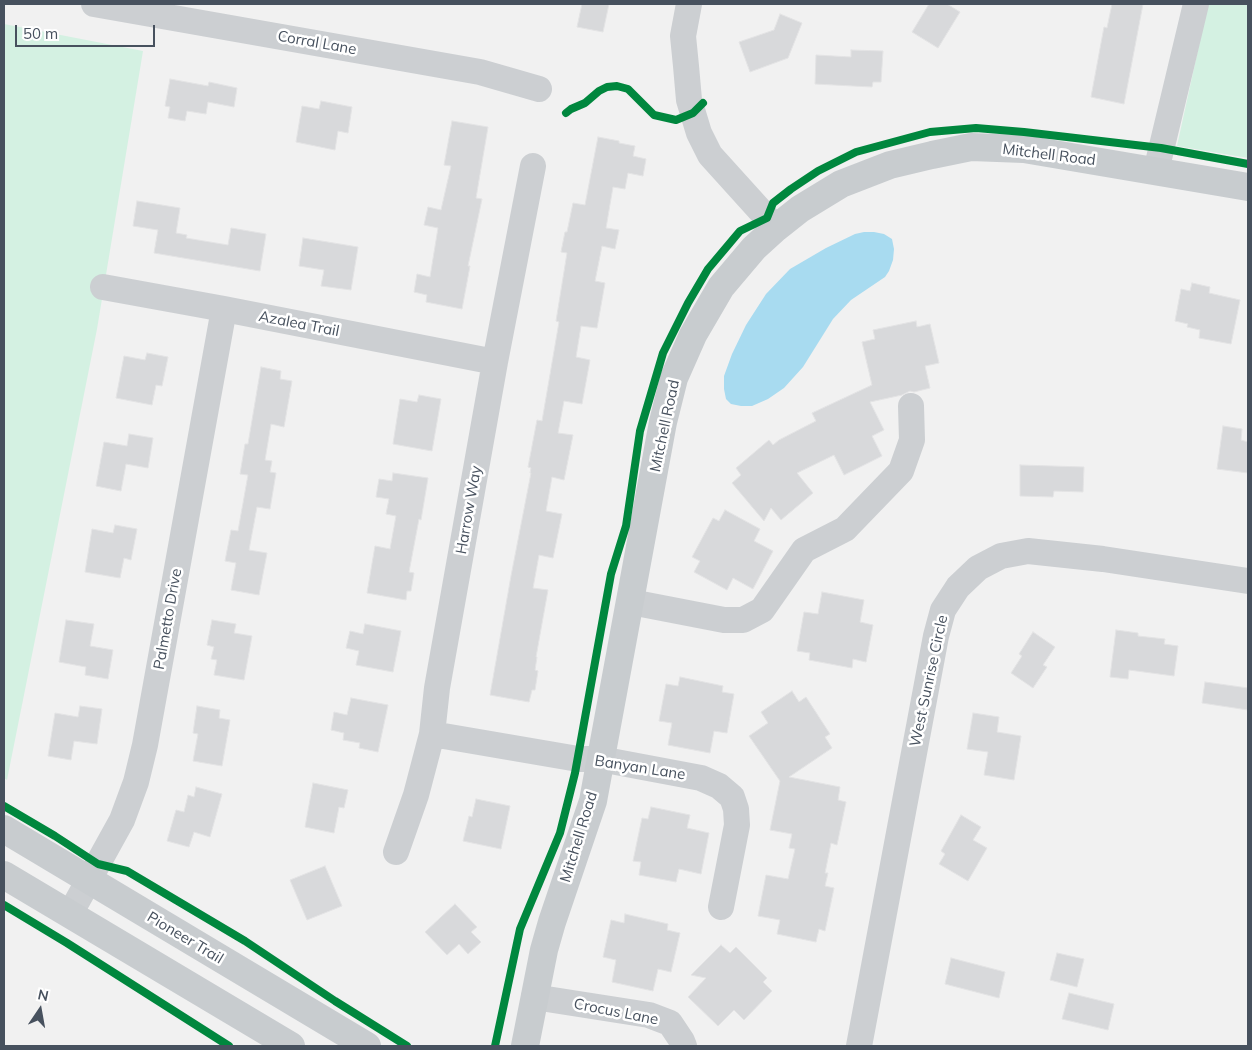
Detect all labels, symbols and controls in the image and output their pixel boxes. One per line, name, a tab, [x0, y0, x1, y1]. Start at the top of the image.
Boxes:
scale bar	[18, 15, 158, 47]
text: 50 m	[23, 24, 58, 43]
street label: Corral Lane	[276, 27, 358, 59]
street label: Mitchell Road	[1001, 140, 1097, 170]
street label: Azalea Trail	[257, 307, 341, 341]
street label: Mitchell Road	[646, 378, 684, 474]
street label: Harrow Way	[452, 464, 486, 556]
street label: Palmetto Drive	[150, 567, 186, 671]
street label: West Sunrise Circle	[906, 614, 952, 748]
street label: Banyan Lane	[593, 752, 687, 784]
street label: Mitchell Road	[557, 790, 601, 884]
street label: Pioneer Trail	[144, 908, 226, 968]
north arrow	[15, 985, 65, 1035]
text: N	[36, 985, 50, 1005]
street label: Crocus Lane	[572, 995, 660, 1029]

